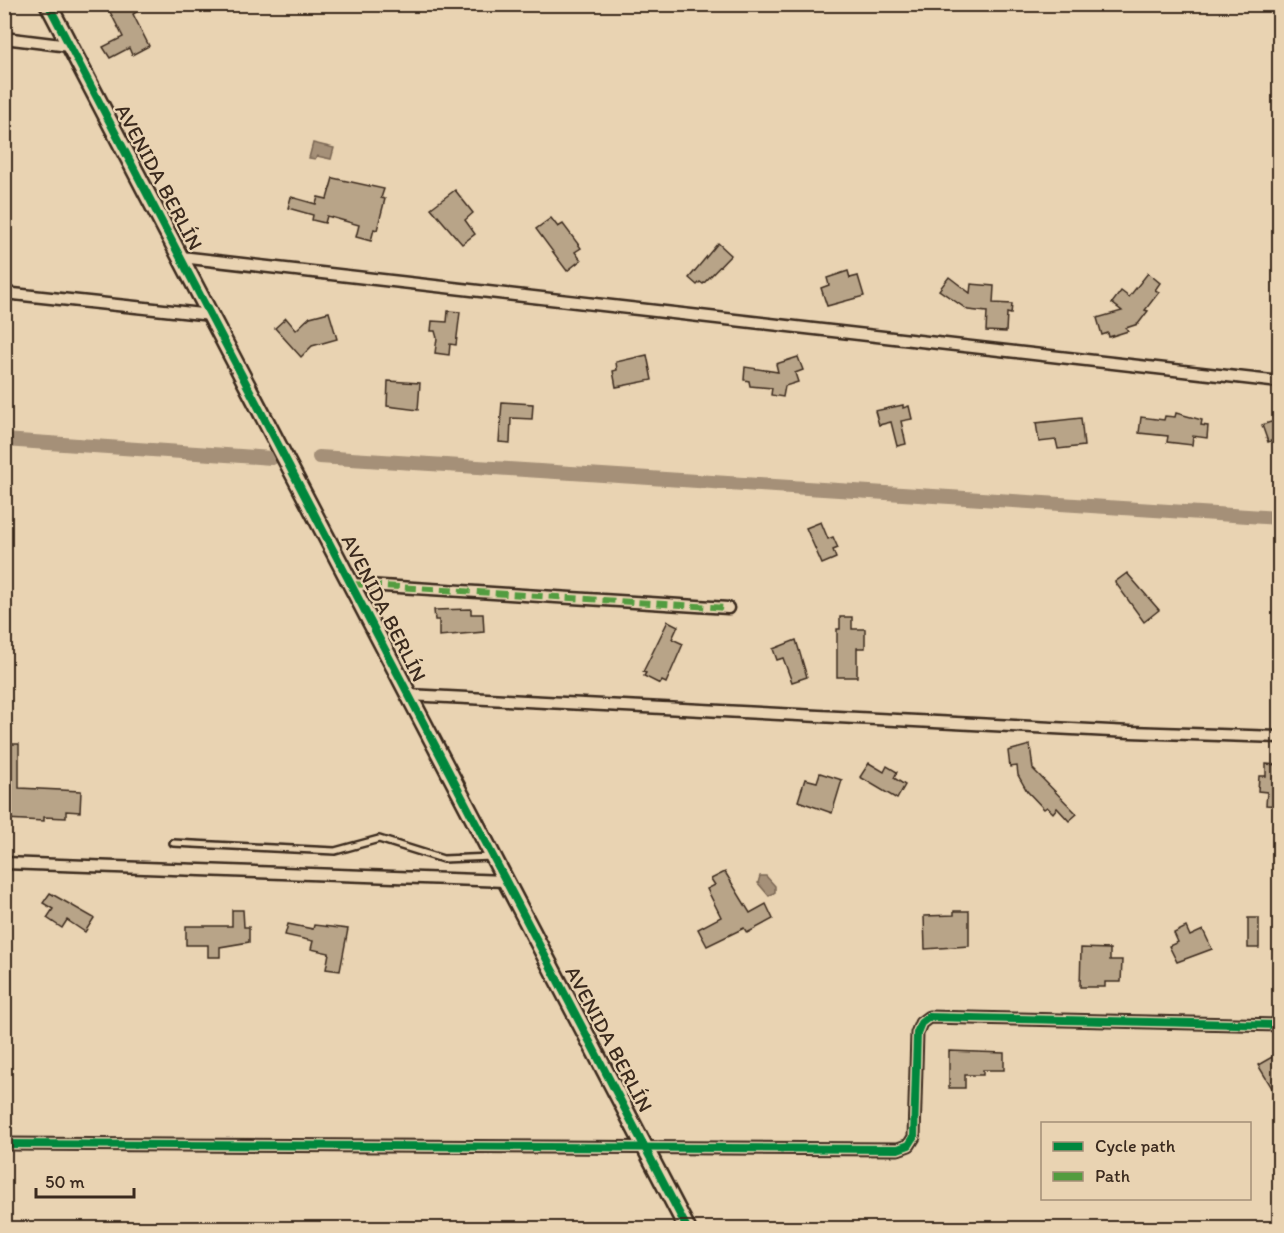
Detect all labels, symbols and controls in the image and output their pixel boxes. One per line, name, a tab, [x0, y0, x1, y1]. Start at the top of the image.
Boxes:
street label: AVENIDA BERLÍN	[110, 99, 208, 254]
street label: AVENIDA BERLÍN	[337, 530, 432, 686]
street label: AVENIDA BERLÍN	[560, 961, 658, 1116]
legend	[1041, 1122, 1251, 1200]
text: Cycle path	[1095, 1135, 1176, 1157]
scale bar	[36, 1161, 134, 1199]
text: Path	[1095, 1165, 1130, 1187]
text: 50 m	[45, 1171, 85, 1193]

